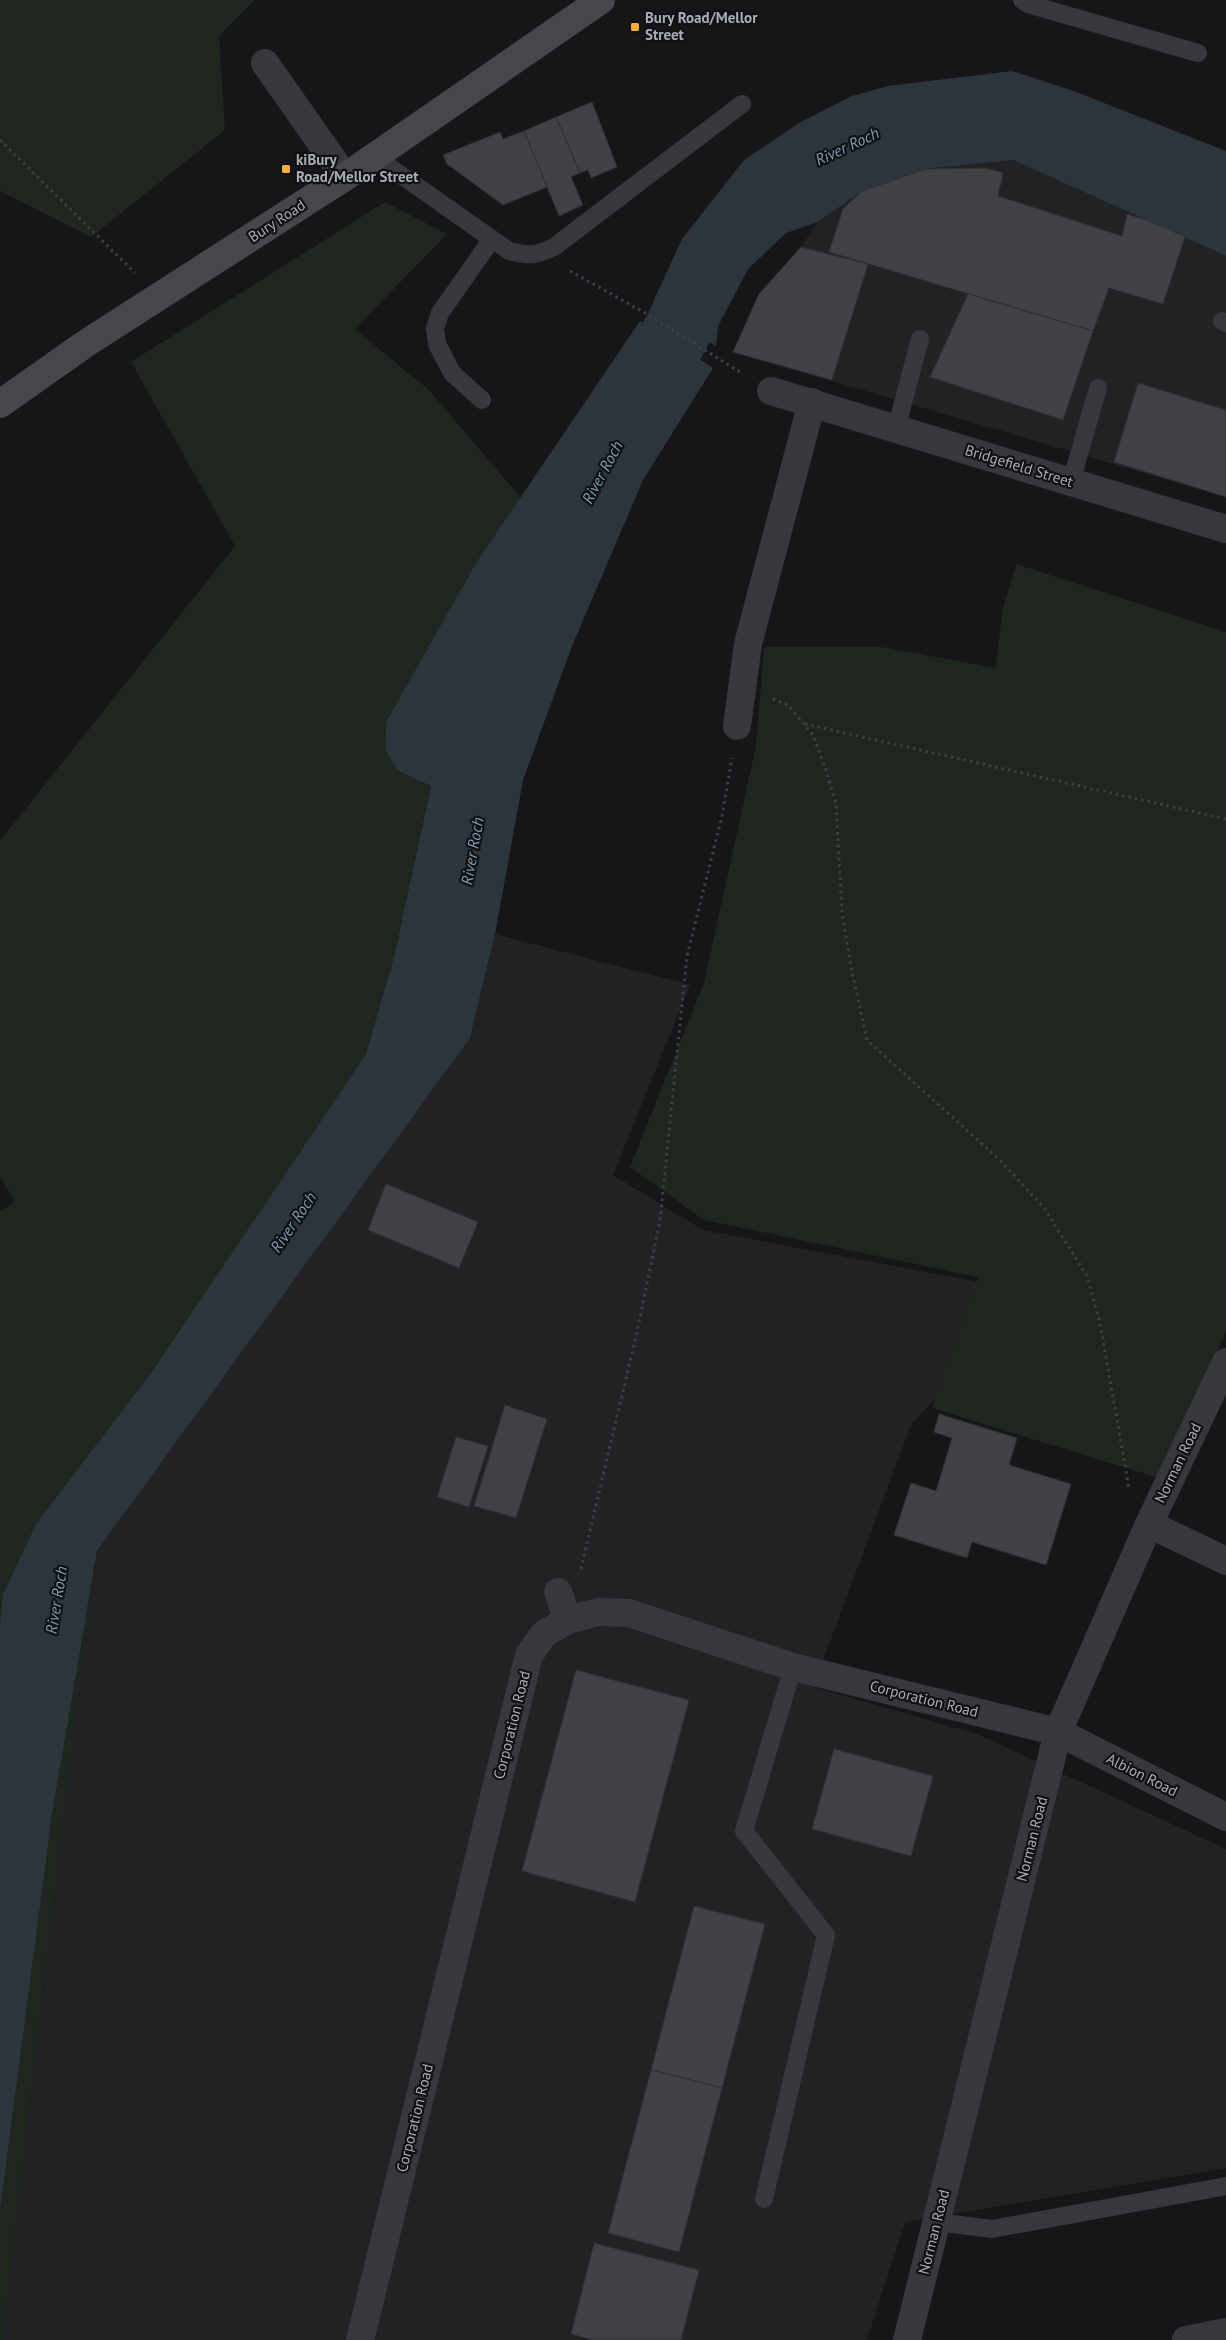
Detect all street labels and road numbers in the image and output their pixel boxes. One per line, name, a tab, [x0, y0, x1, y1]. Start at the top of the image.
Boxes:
street label: Bury Road	[245, 195, 309, 246]
street label: Bridgefield Street	[963, 440, 1076, 491]
street label: Norman Road	[1150, 1420, 1205, 1506]
street label: Corporation Road	[489, 1669, 534, 1781]
street label: Corporation Road	[868, 1676, 980, 1721]
street label: Albion Road	[1103, 1749, 1181, 1801]
street label: Norman Road	[1012, 1794, 1051, 1883]
street label: Corporation Road	[392, 2062, 437, 2174]
street label: Norman Road	[914, 2187, 953, 2276]

